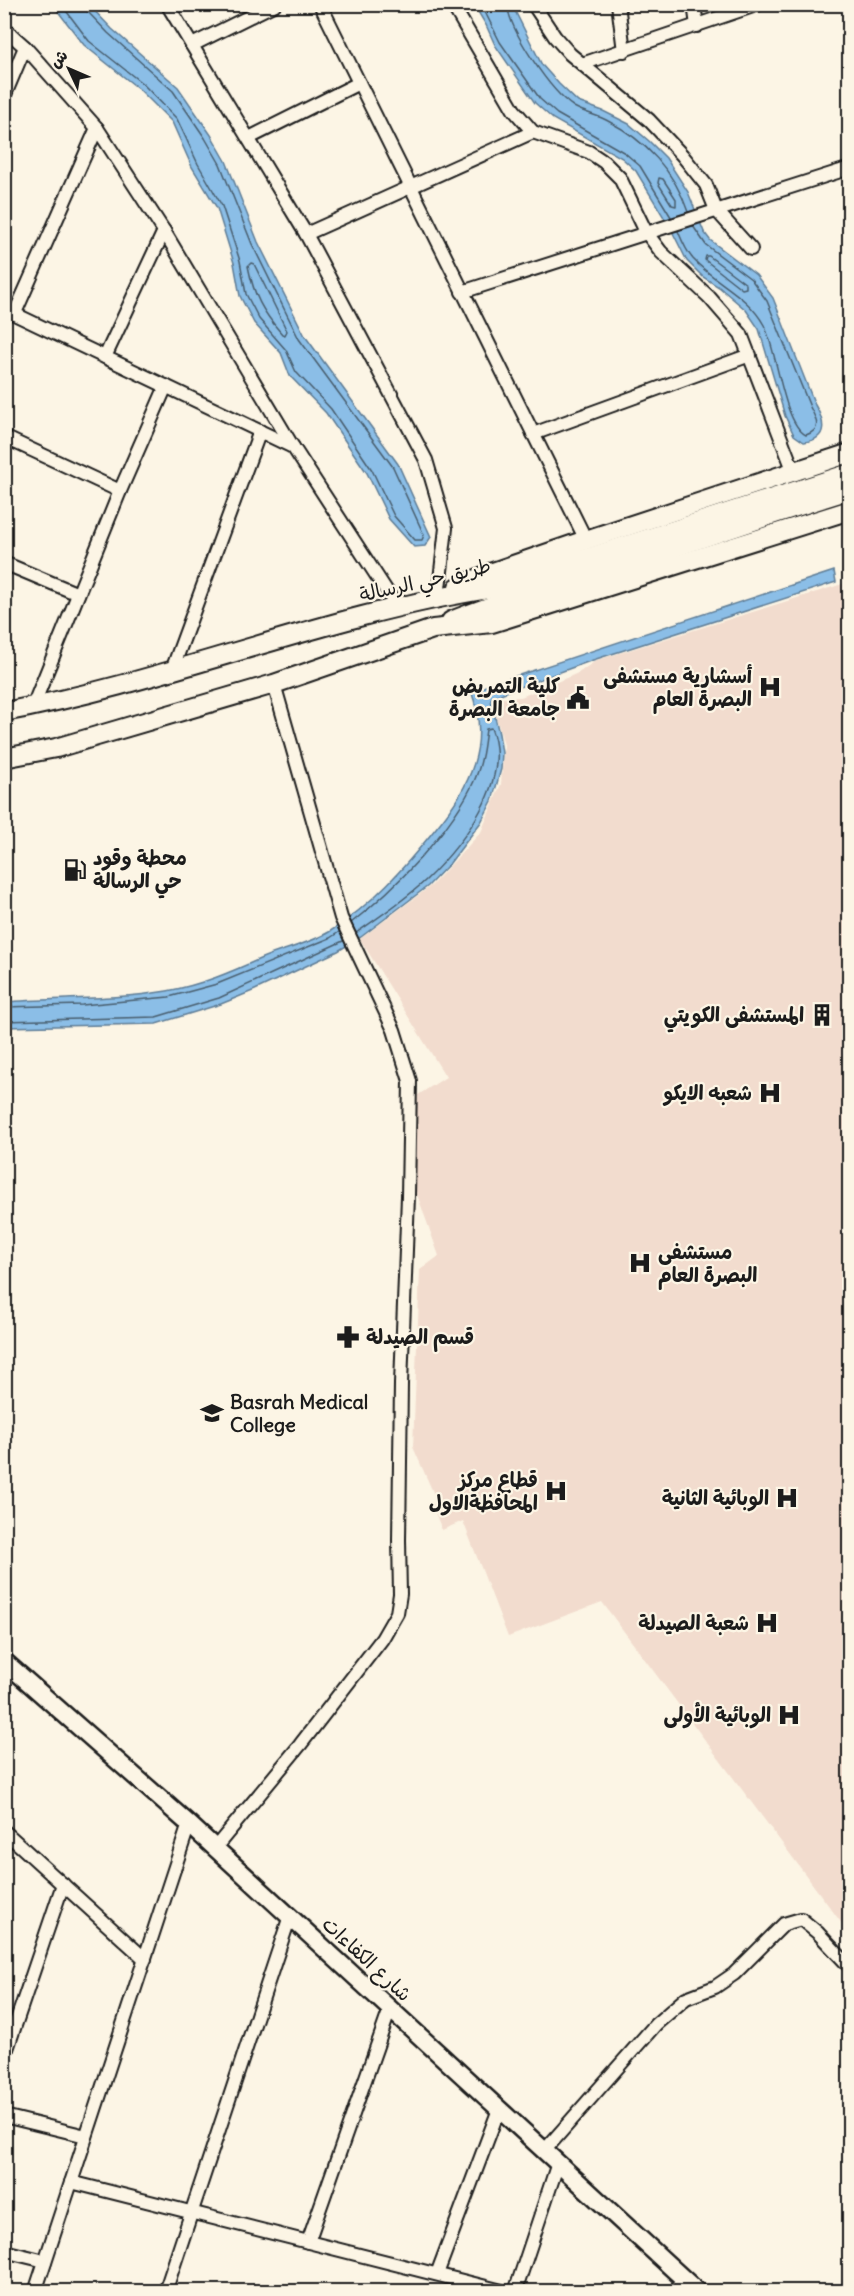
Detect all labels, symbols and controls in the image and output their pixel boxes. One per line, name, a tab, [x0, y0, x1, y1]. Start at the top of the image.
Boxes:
north arrow	[39, 39, 99, 99]
text: ش	[45, 45, 72, 72]
street label: طريق حي الرسالة	[357, 552, 494, 613]
place label: أسشارية مستشفى البصرة العام	[603, 663, 753, 714]
place label: كلية التمريض جامعة البصرة	[449, 673, 560, 722]
hospital icon: أسشارية مستشفى البصرة العام	[757, 674, 783, 700]
public building icon: كلية التمريض جامعة البصرة	[565, 685, 591, 711]
place label: محطة وقود حي الرسالة	[93, 845, 187, 899]
fuel station icon: محطة وقود حي الرسالة	[62, 857, 88, 883]
place label: المستشفى الكويتي	[664, 1002, 804, 1033]
building icon: المستشفى الكويتي	[809, 1002, 835, 1028]
place label: شعبه الايكو	[663, 1080, 752, 1106]
hospital icon: شعبه الايكو	[757, 1080, 783, 1106]
place label: مستشفى البصرة العام	[658, 1239, 757, 1290]
hospital icon: مستشفى البصرة العام	[627, 1250, 653, 1276]
pharmacy icon: قسم الصيدلة	[335, 1324, 361, 1350]
place label: قسم الصيدلة	[366, 1324, 474, 1352]
place label: Basrah Medical College	[230, 1389, 368, 1437]
school or university icon: Basrah Medical College	[199, 1400, 225, 1426]
place label: قطاع مركز المحافظةالاول	[429, 1467, 538, 1516]
hospital icon: قطاع مركز المحافظةالاول	[543, 1478, 569, 1504]
place label: الوبائية الثانية	[662, 1485, 769, 1512]
hospital icon: الوبائية الثانية	[774, 1485, 800, 1511]
place label: شعبة الصيدلة	[638, 1610, 749, 1636]
hospital icon: شعبة الصيدلة	[754, 1610, 780, 1636]
place label: الوبائية الأولى	[664, 1702, 771, 1729]
hospital icon: الوبائية الأولى	[776, 1702, 802, 1728]
street label: شارع الكفاءات	[316, 1911, 417, 2008]

